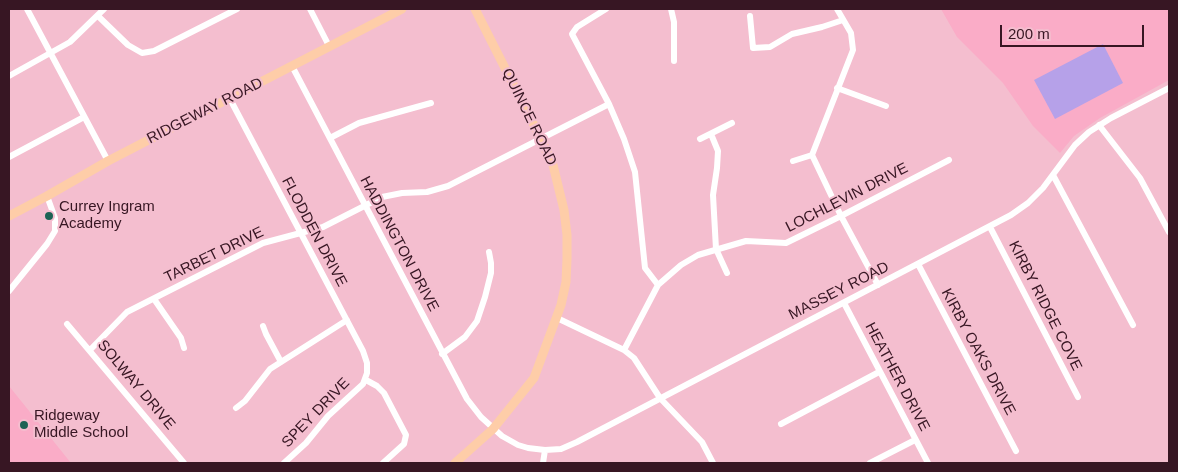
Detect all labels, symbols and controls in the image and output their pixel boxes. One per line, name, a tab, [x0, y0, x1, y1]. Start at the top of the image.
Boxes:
scale bar	[1003, 15, 1147, 47]
text: 200 m	[1008, 25, 1050, 42]
street label: QUINCE ROAD	[498, 65, 560, 169]
street label: RIDGEWAY ROAD	[144, 74, 266, 148]
street label: LOCHLEVIN DRIVE	[783, 159, 911, 237]
street label: HADDINGTON DRIVE	[356, 173, 442, 315]
street label: FLODDEN DRIVE	[277, 174, 351, 290]
place label: Currey Ingram Academy	[59, 198, 155, 233]
marker: Currey Ingram Academy	[43, 210, 55, 222]
street label: TARBET DRIVE	[161, 223, 267, 287]
street label: KIRBY RIDGE COVE	[1004, 238, 1086, 374]
street label: MASSEY ROAD	[786, 258, 892, 324]
street label: KIRBY OAKS DRIVE	[937, 286, 1019, 418]
street label: HEATHER DRIVE	[861, 320, 933, 434]
street label: SOLWAY DRIVE	[93, 337, 179, 433]
street label: SPEY DRIVE	[278, 374, 354, 452]
place label: Ridgeway Middle School	[34, 407, 128, 442]
marker: Ridgeway Middle School	[18, 419, 30, 431]

